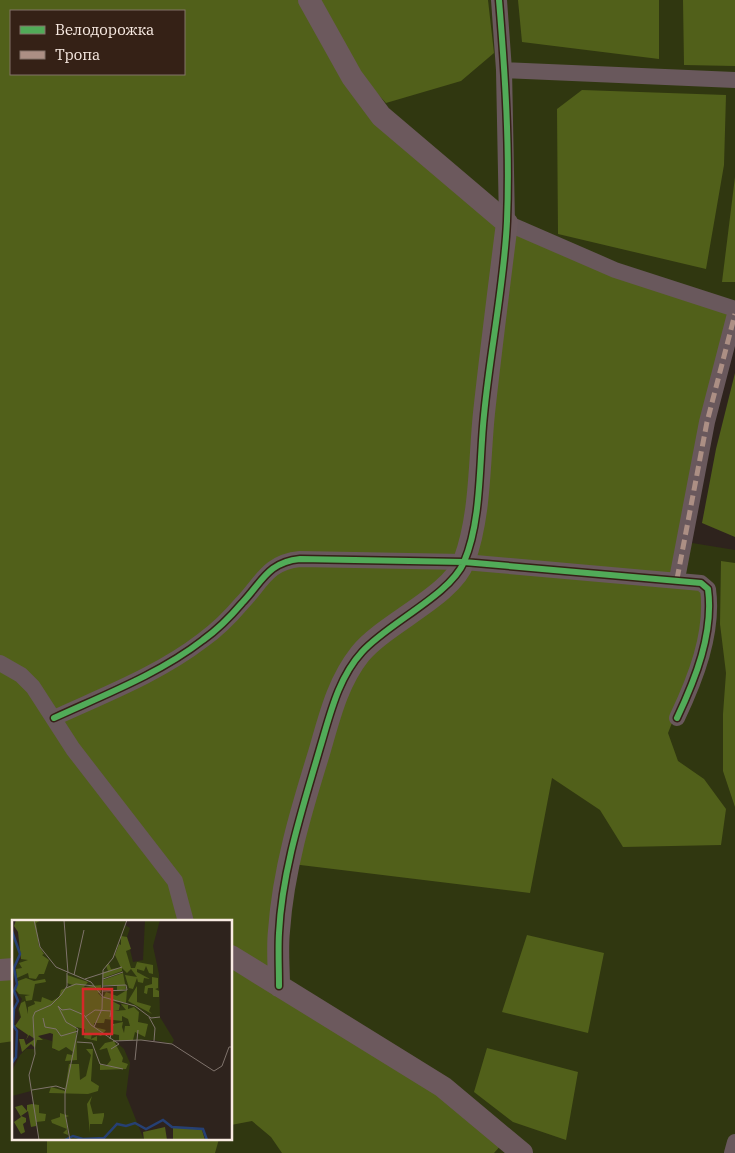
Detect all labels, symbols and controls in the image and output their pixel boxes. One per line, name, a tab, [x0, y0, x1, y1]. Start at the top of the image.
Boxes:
legend	[10, 10, 185, 75]
text: Велодорожка	[55, 20, 154, 39]
text: Тропа	[55, 45, 100, 64]
inset map	[12, 920, 232, 1140]

